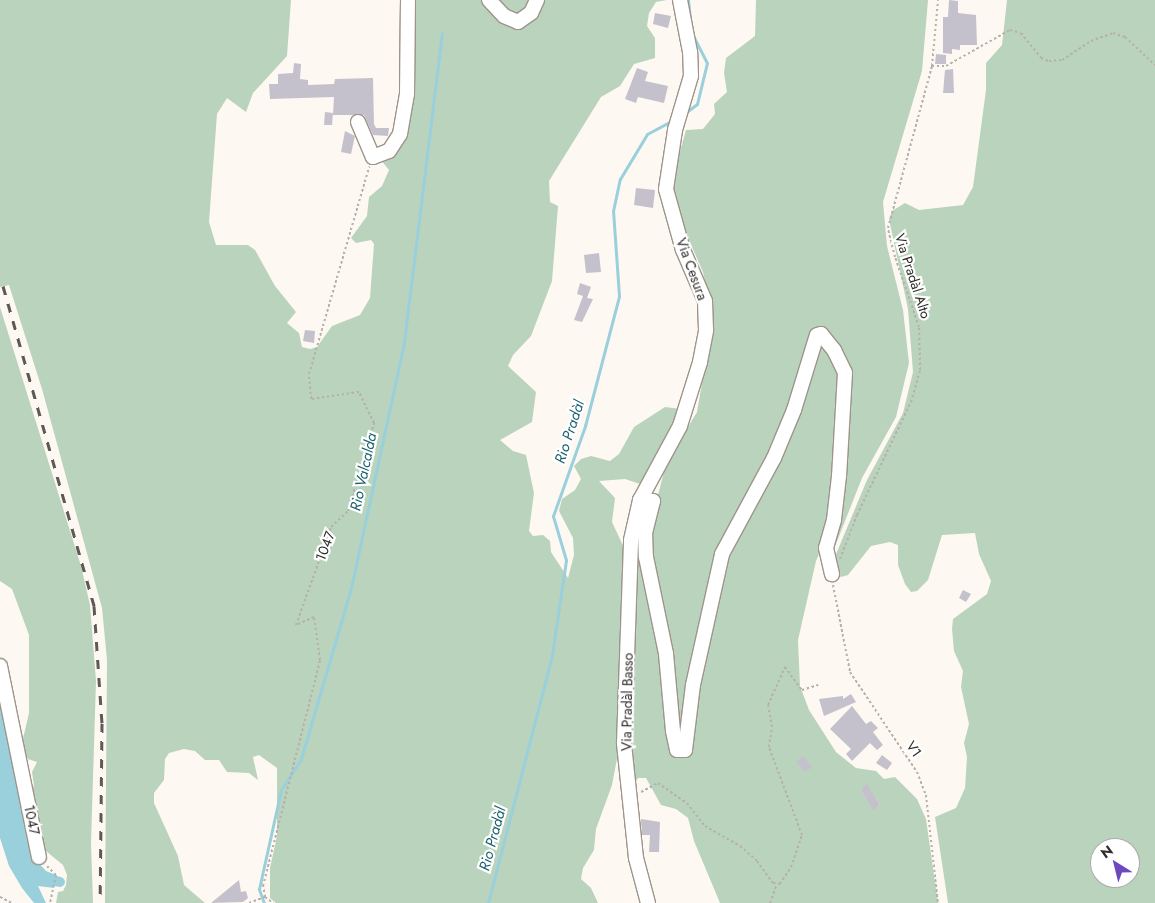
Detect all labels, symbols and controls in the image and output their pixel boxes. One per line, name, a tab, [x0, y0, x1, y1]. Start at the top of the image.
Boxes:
street label: Via Pradàl Alto	[891, 231, 935, 321]
street label: Via Cesura	[673, 236, 711, 302]
water label: Rio Pradàl	[551, 398, 589, 466]
water label: Rio Valcalda	[347, 431, 381, 513]
street label: 1047	[312, 529, 338, 563]
street label: Via Pradàl Basso	[618, 653, 636, 751]
street label: V1	[903, 738, 925, 760]
street label: 1047	[21, 803, 43, 837]
water label: Rio Pradàl	[476, 805, 510, 873]
north arrow	[1090, 838, 1140, 888]
text: N	[1096, 840, 1117, 863]

